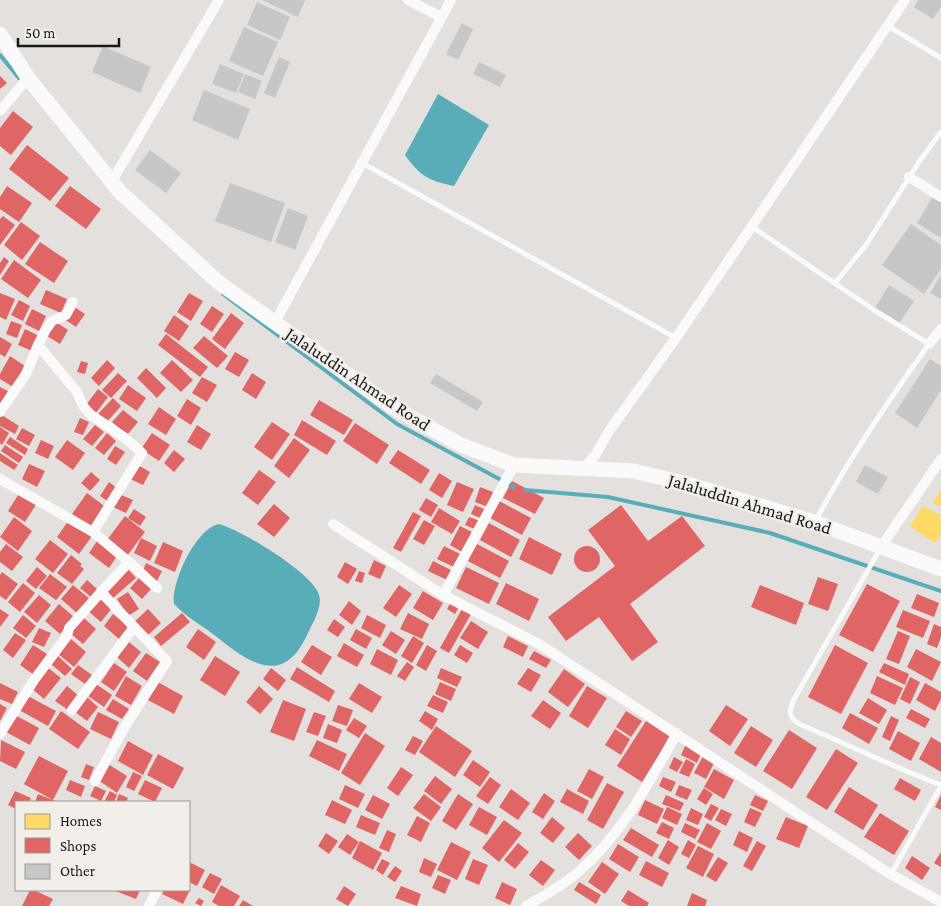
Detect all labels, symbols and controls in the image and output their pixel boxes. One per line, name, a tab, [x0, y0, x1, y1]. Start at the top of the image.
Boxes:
scale bar	[18, 15, 119, 47]
text: 50 m	[25, 25, 55, 41]
street label: Jalaluddin Ahmad Road	[280, 322, 434, 435]
street label: Jalaluddin Ahmad Road	[664, 469, 835, 539]
legend	[15, 801, 190, 891]
text: Homes	[60, 813, 102, 829]
text: Shops	[60, 838, 96, 855]
text: Other	[60, 863, 96, 879]

